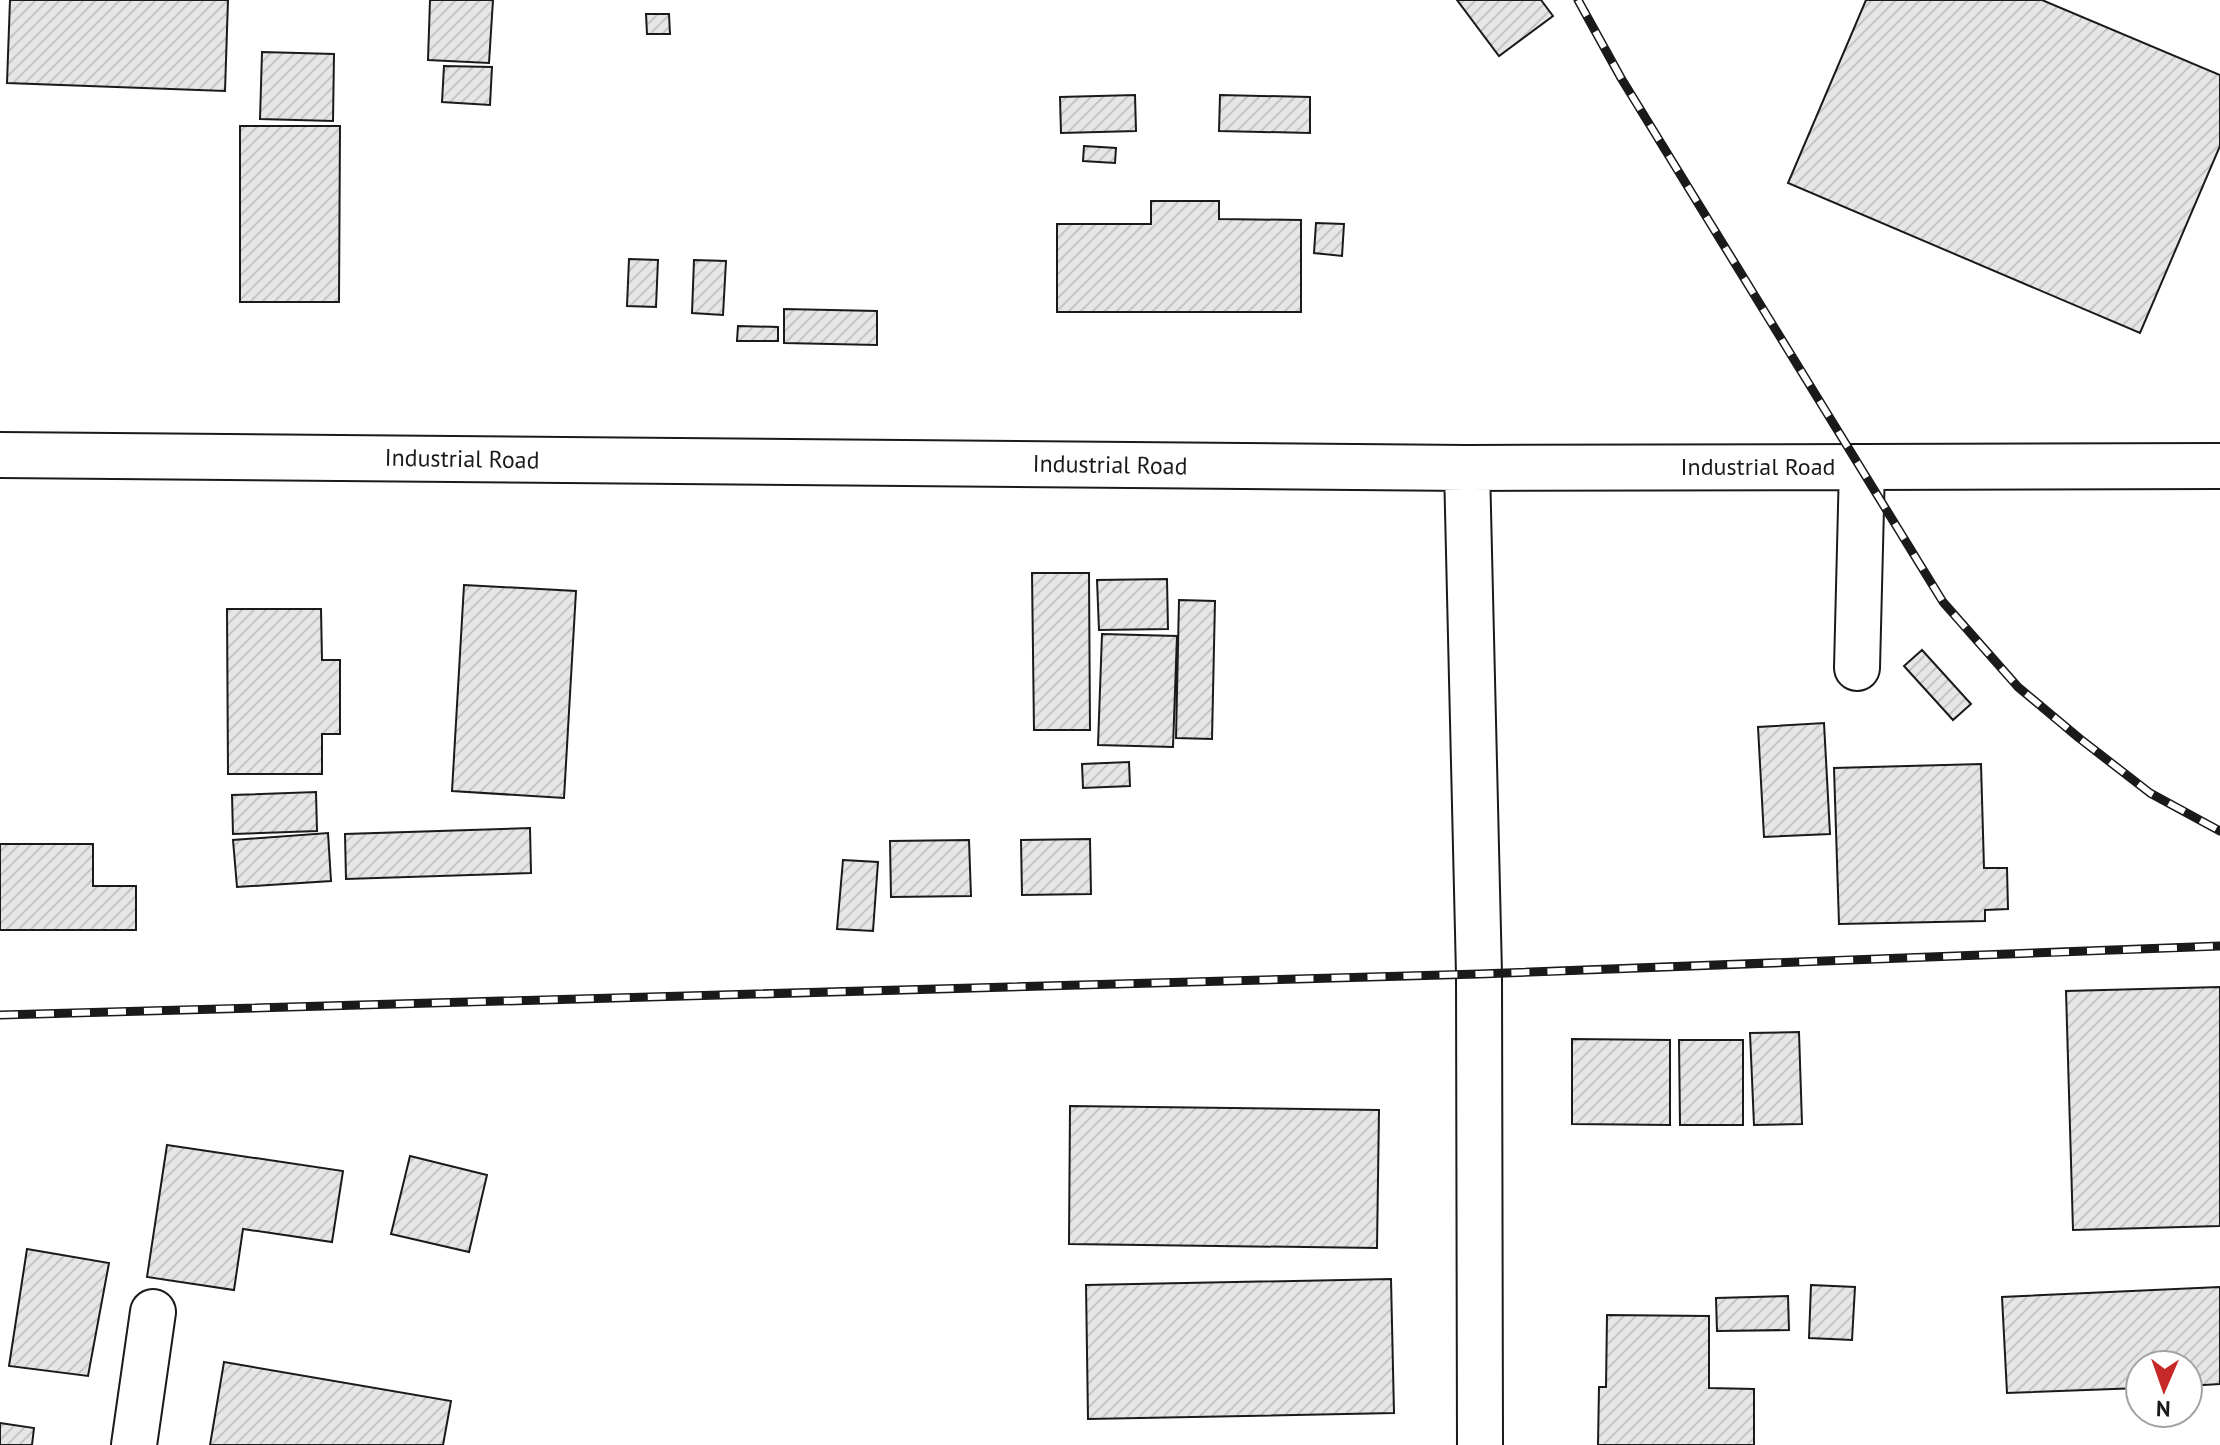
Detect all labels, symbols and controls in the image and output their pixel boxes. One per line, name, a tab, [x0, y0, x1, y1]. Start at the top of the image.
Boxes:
street label: Industrial Road	[384, 442, 540, 475]
street label: Industrial Road	[1032, 448, 1188, 481]
street label: Industrial Road	[1681, 451, 1835, 482]
north arrow	[2124, 1349, 2204, 1429]
text: N	[2156, 1395, 2171, 1423]

